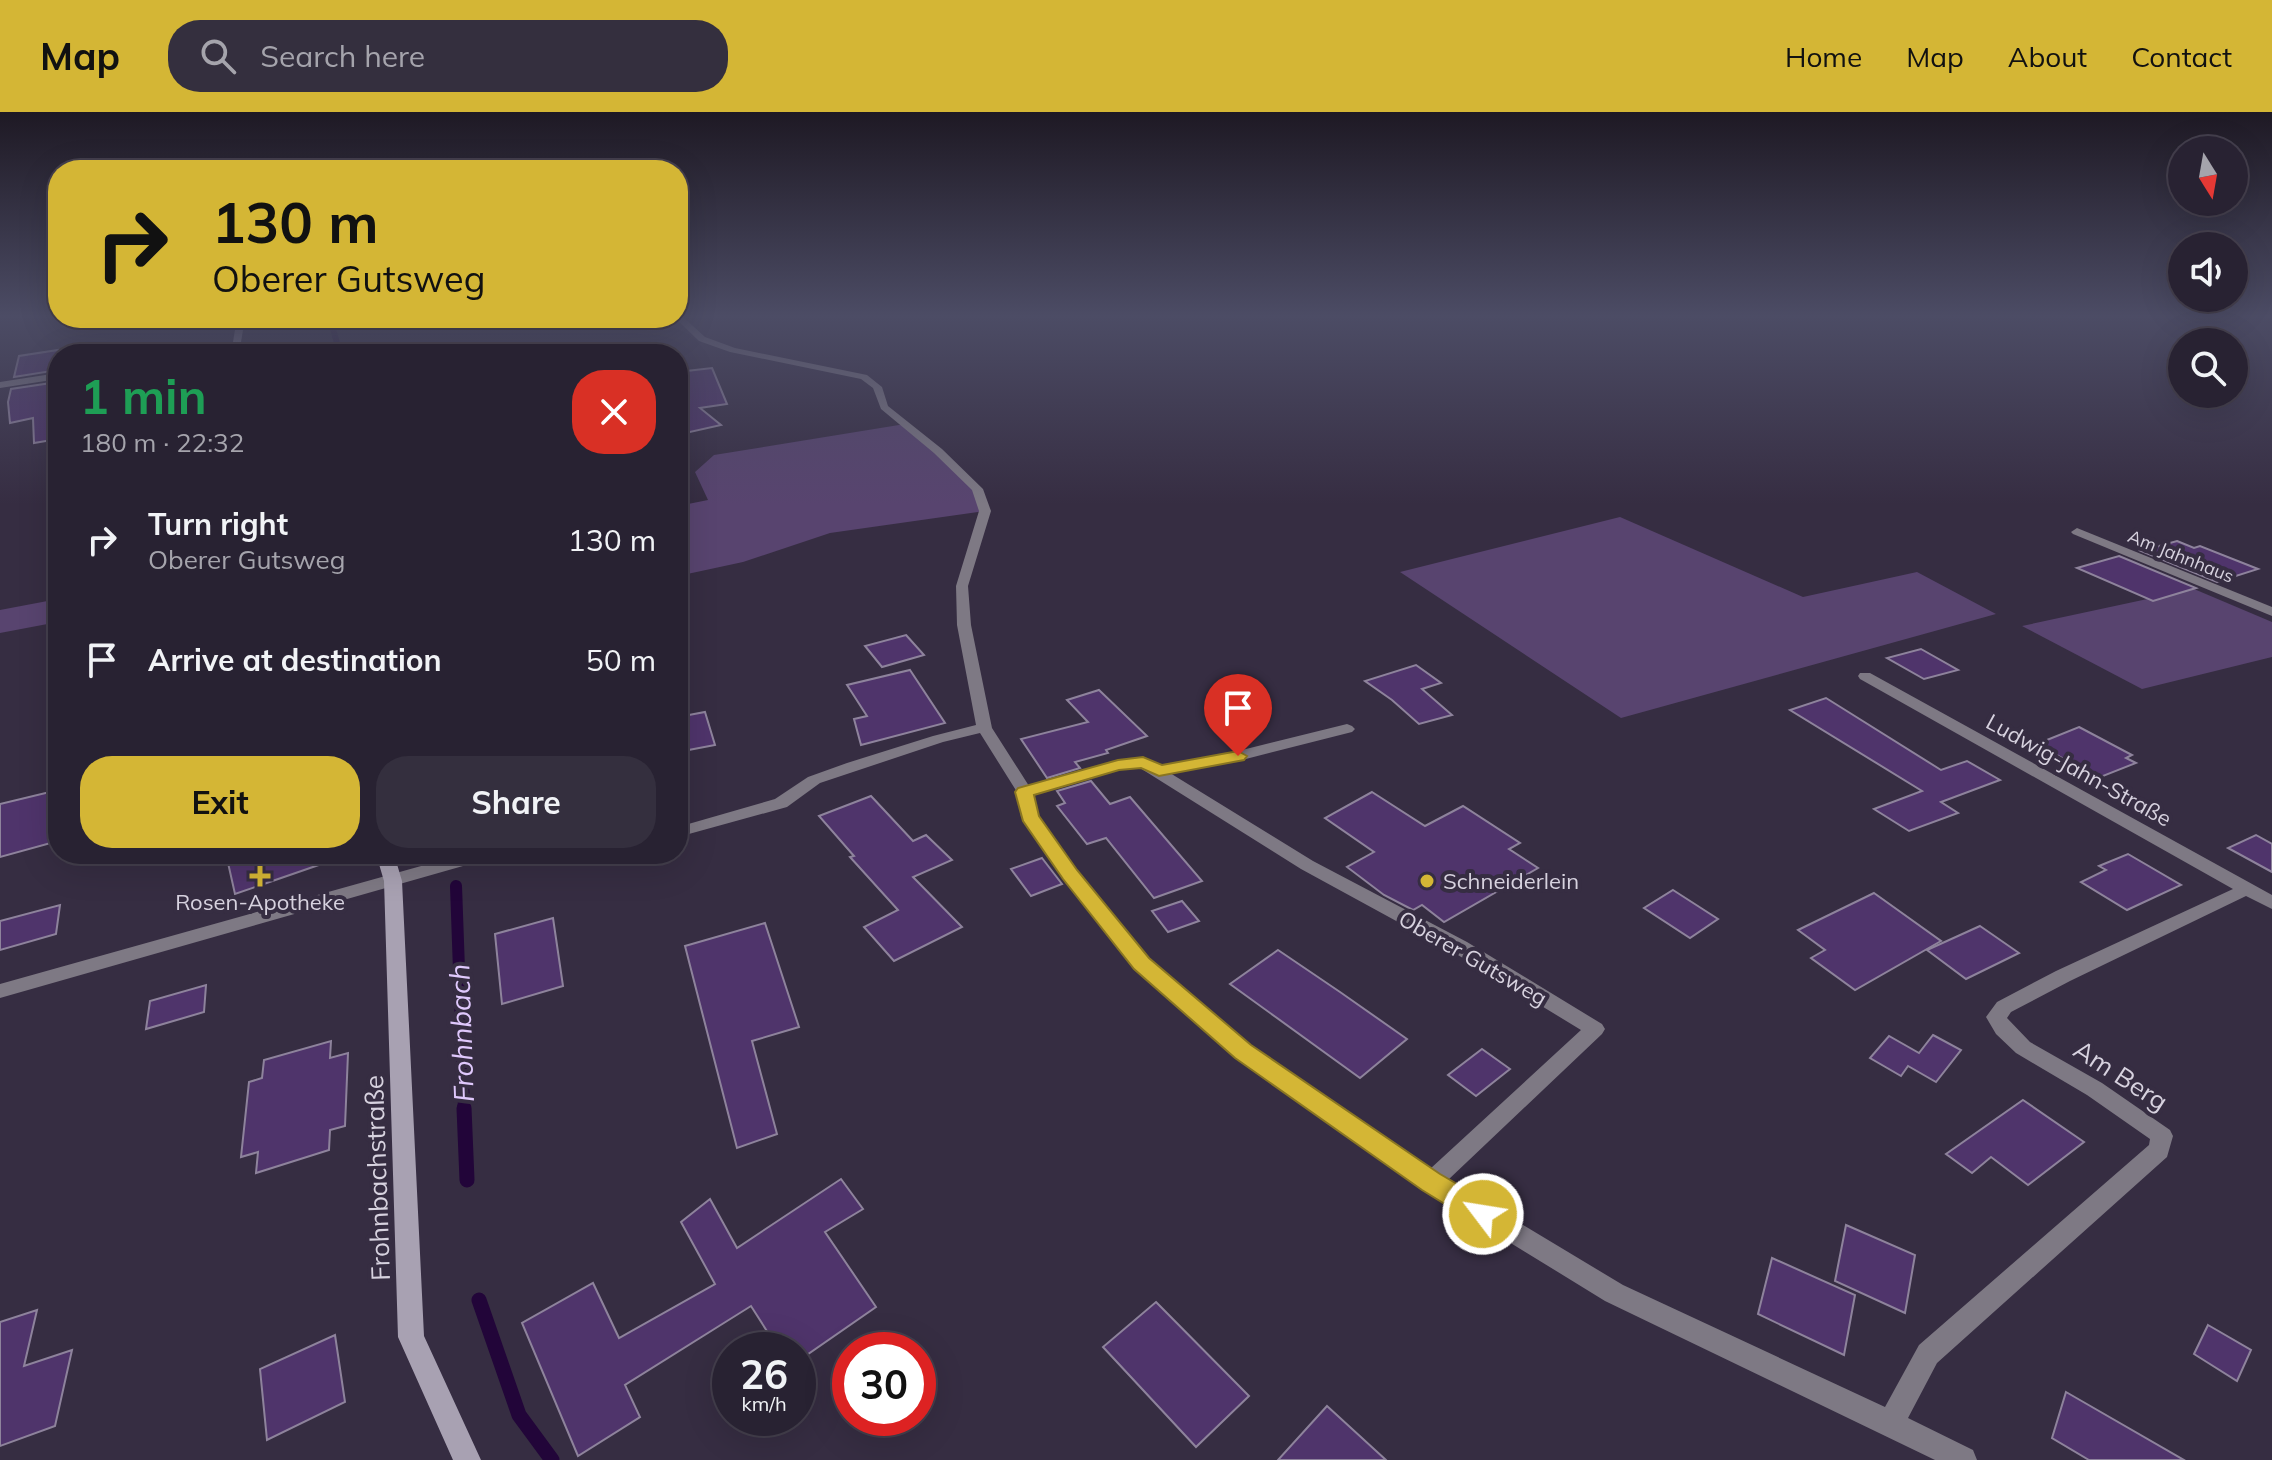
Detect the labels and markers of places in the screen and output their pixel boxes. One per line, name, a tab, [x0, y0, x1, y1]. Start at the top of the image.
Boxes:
pin	[1204, 674, 1272, 756]
marker: Rosen-Apotheke	[251, 867, 269, 885]
place label: Schneiderlein	[1443, 867, 1579, 895]
marker: Schneiderlein	[1418, 872, 1436, 890]
place label: Rosen-Apotheke	[175, 888, 345, 916]

